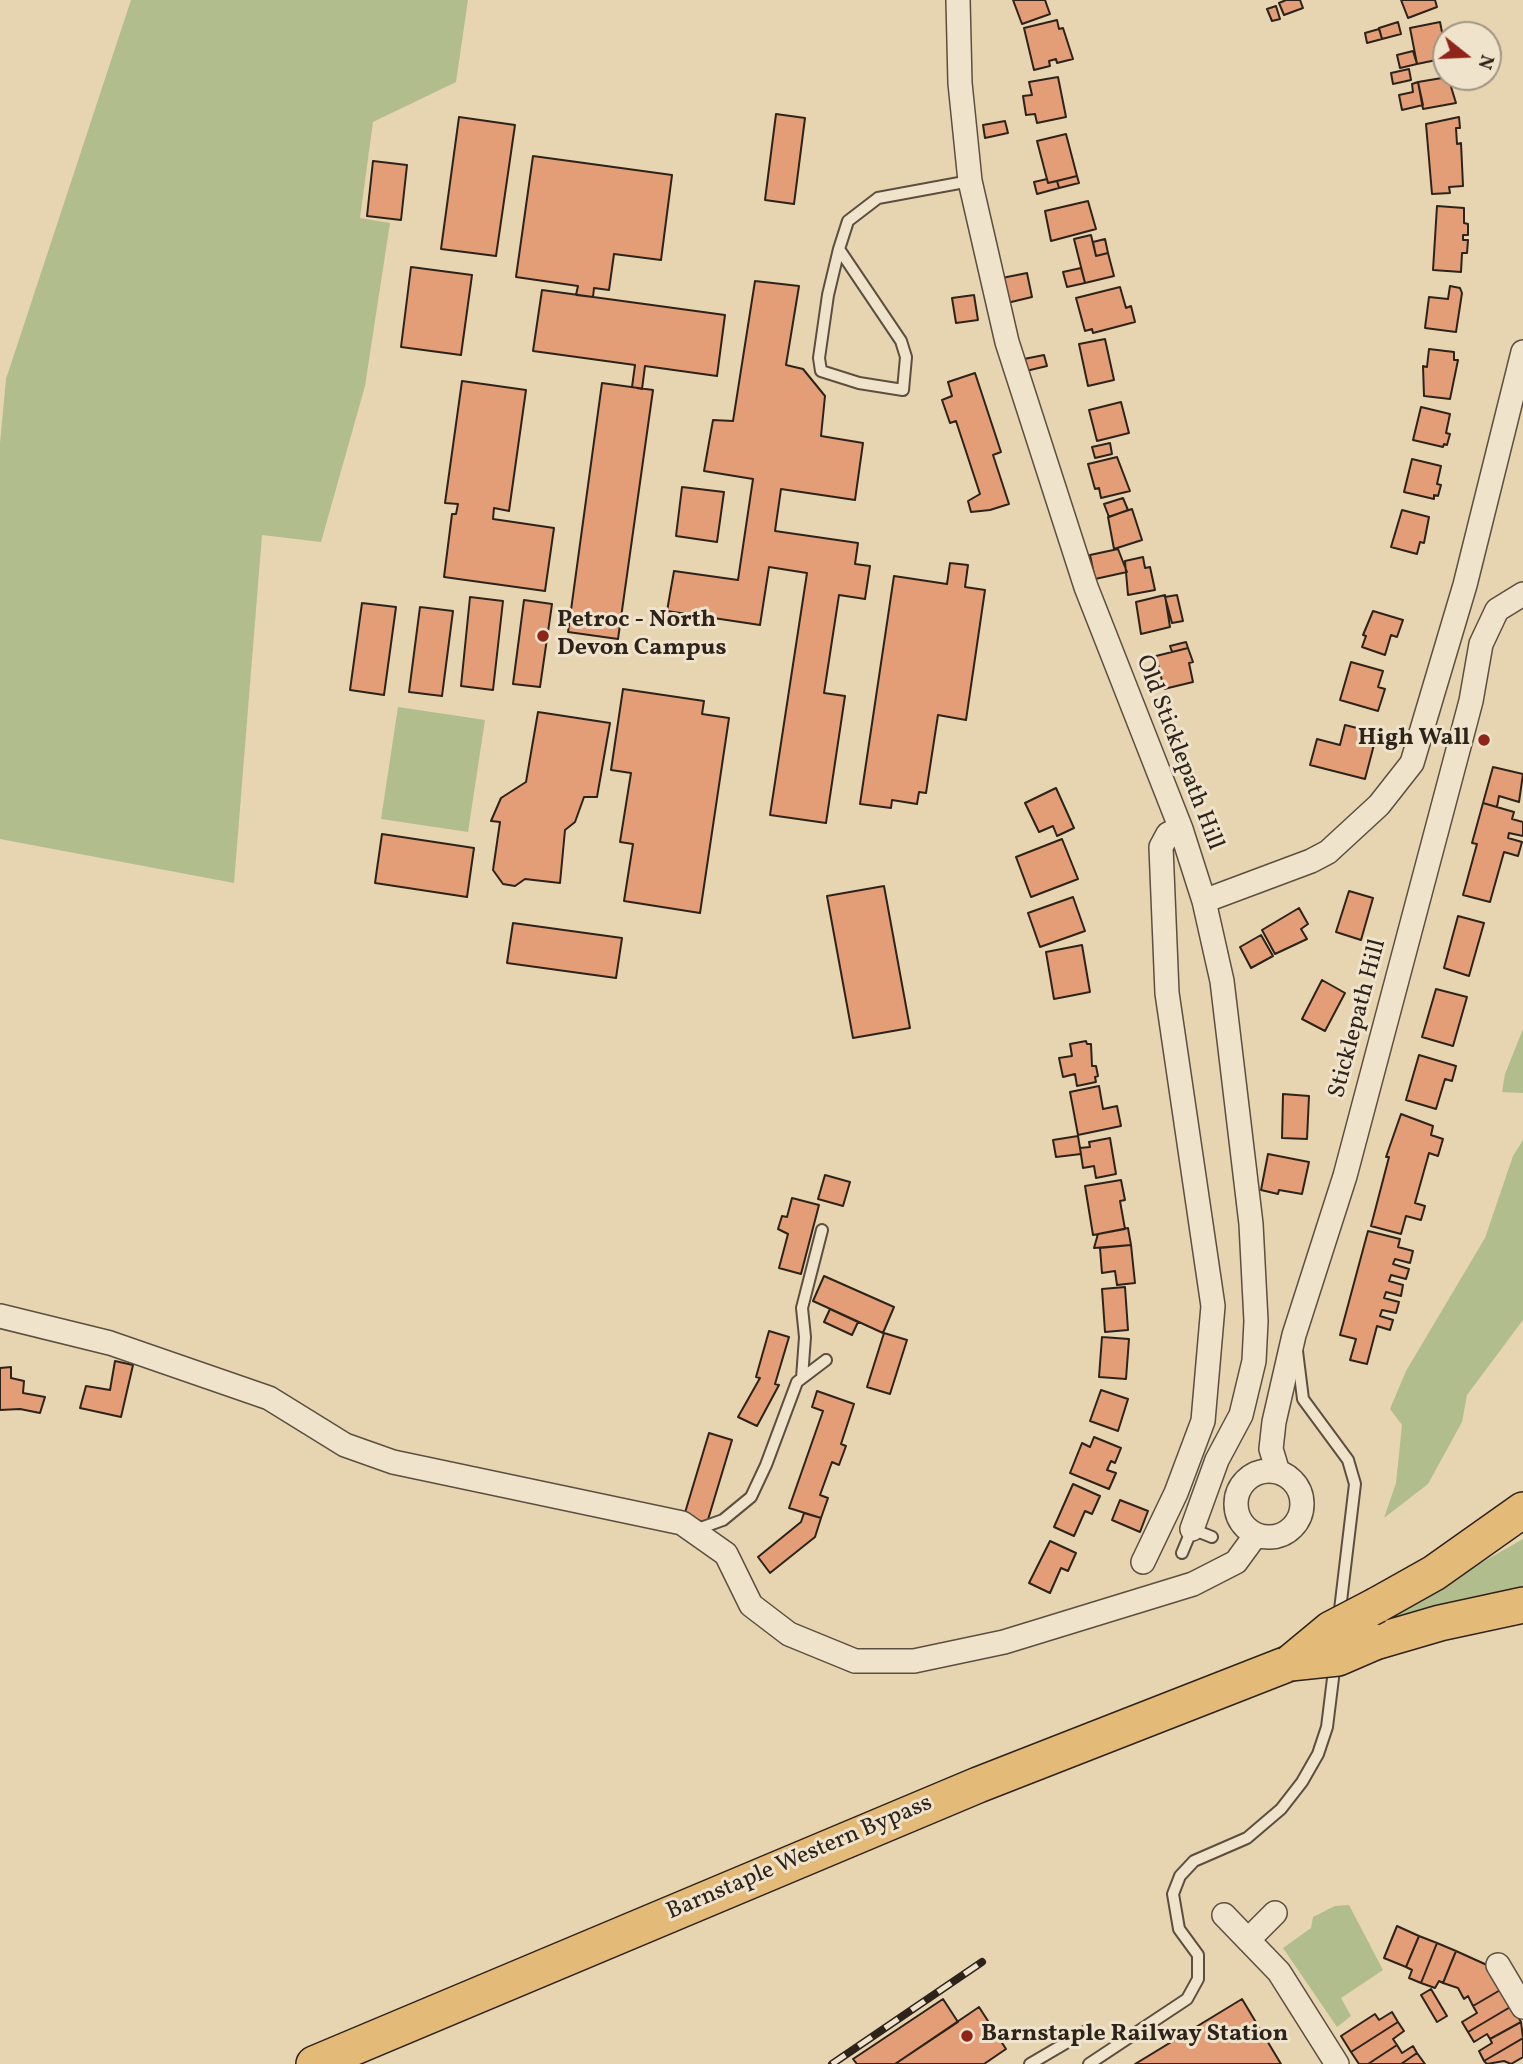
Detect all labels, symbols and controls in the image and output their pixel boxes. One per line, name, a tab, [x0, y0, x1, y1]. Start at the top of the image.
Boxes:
north arrow	[1432, 21, 1502, 91]
text: N	[1471, 51, 1500, 72]
place label: Petroc - North Devon Campus	[557, 608, 726, 664]
marker: Petroc - North Devon Campus	[535, 628, 551, 644]
street label: Old Sticklepath Hill	[1128, 652, 1228, 854]
place label: High Wall	[1358, 726, 1470, 754]
marker: High Wall	[1476, 732, 1492, 748]
street label: Sticklepath Hill	[1324, 936, 1394, 1102]
street label: Barnstaple Western Bypass	[663, 1790, 937, 1928]
place label: Barnstaple Railway Station	[981, 2022, 1288, 2050]
marker: Barnstaple Railway Station	[959, 2028, 975, 2044]

